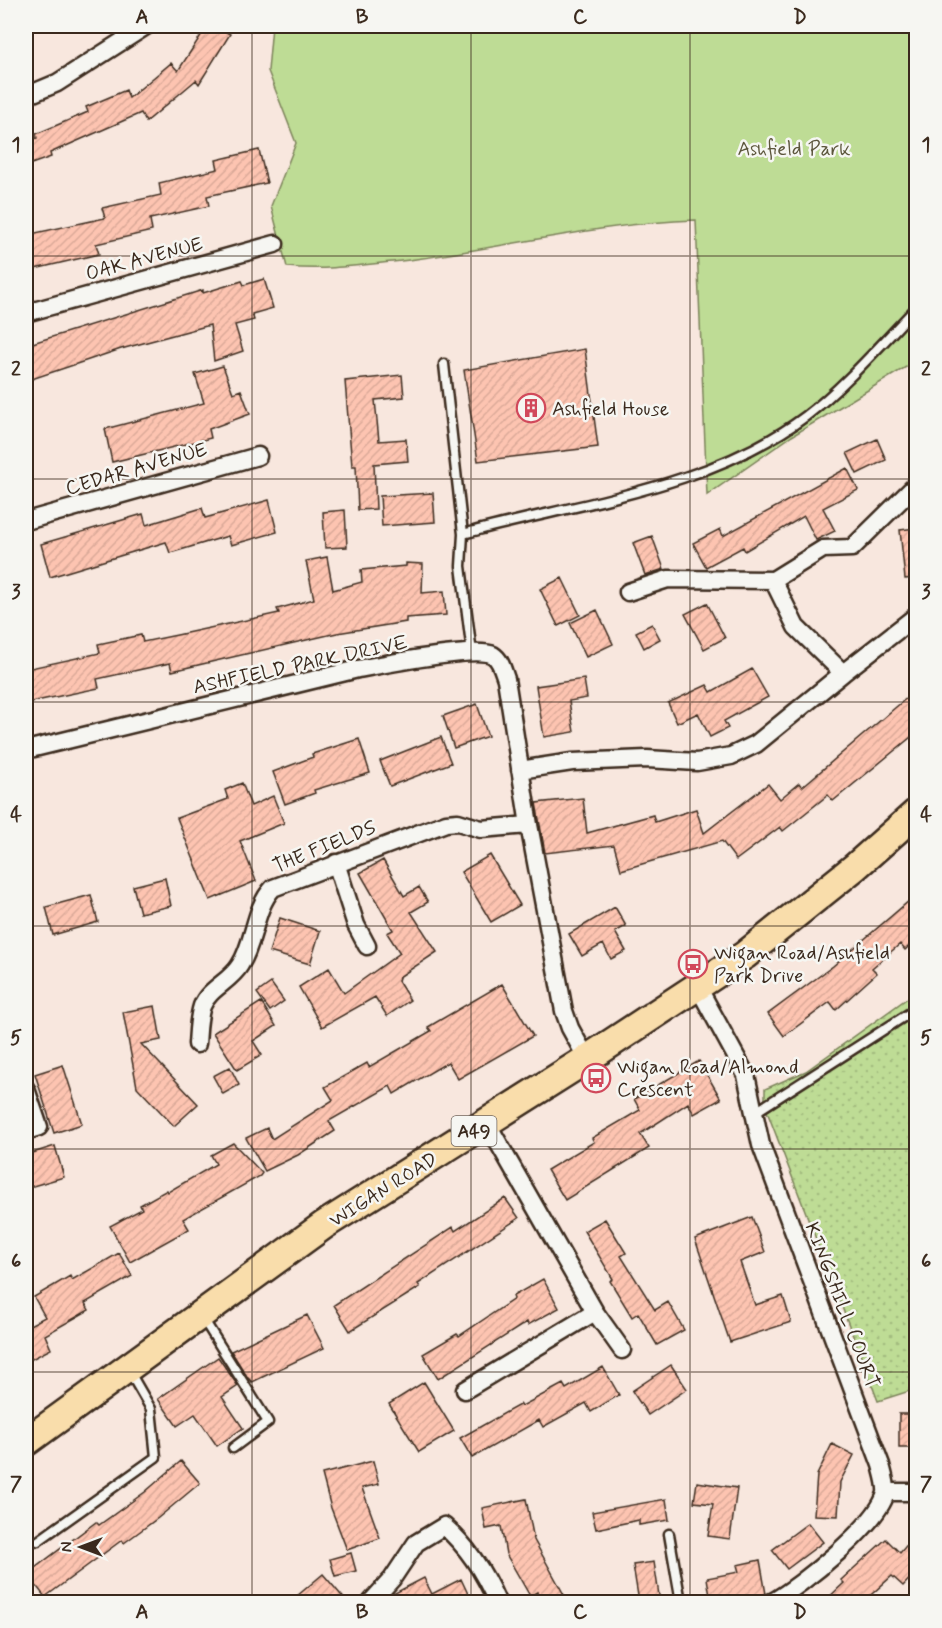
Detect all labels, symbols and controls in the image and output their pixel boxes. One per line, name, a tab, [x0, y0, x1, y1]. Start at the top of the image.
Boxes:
text: A	[135, 4, 149, 31]
text: B	[356, 4, 369, 31]
text: C	[573, 4, 588, 31]
text: D	[793, 4, 807, 31]
text: 1	[12, 132, 20, 159]
text: 1	[922, 132, 930, 159]
park label: Ashfield Park	[737, 136, 851, 163]
street label: OAK AVENUE	[83, 231, 206, 288]
text: 2	[11, 356, 21, 383]
text: 2	[921, 356, 931, 383]
building icon: Ashfield House	[515, 392, 547, 424]
place label: Ashfield House	[552, 396, 669, 423]
street label: CEDAR AVENUE	[63, 436, 210, 503]
text: 3	[11, 579, 21, 606]
text: 3	[921, 579, 931, 606]
street label: ASHFIELD PARK DRIVE	[191, 630, 410, 701]
text: 4	[10, 802, 22, 829]
text: 4	[920, 802, 932, 829]
street label: THE FIELDS	[269, 814, 380, 880]
place label: Wigan Road/Ashfield Park Drive	[714, 940, 890, 990]
bus stop icon: Wigan Road/Ashfield Park Drive	[677, 948, 709, 980]
text: 5	[10, 1025, 22, 1052]
text: 5	[920, 1025, 932, 1052]
place label: Wigan Road/Almond Crescent	[617, 1054, 798, 1104]
bus stop icon: Wigan Road/Almond Crescent	[580, 1062, 612, 1094]
road number: A49	[452, 1116, 496, 1146]
street label: WIGAN ROAD	[325, 1146, 443, 1234]
street label: KINGSHILL COURT	[797, 1219, 886, 1392]
text: 6	[11, 1248, 21, 1275]
text: 6	[921, 1248, 931, 1275]
text: 7	[10, 1471, 22, 1498]
text: 7	[920, 1471, 932, 1498]
north arrow	[51, 1517, 111, 1577]
text: N	[57, 1542, 78, 1552]
text: A	[135, 1599, 149, 1626]
text: B	[356, 1599, 369, 1626]
text: C	[573, 1599, 588, 1626]
text: D	[793, 1599, 807, 1626]

